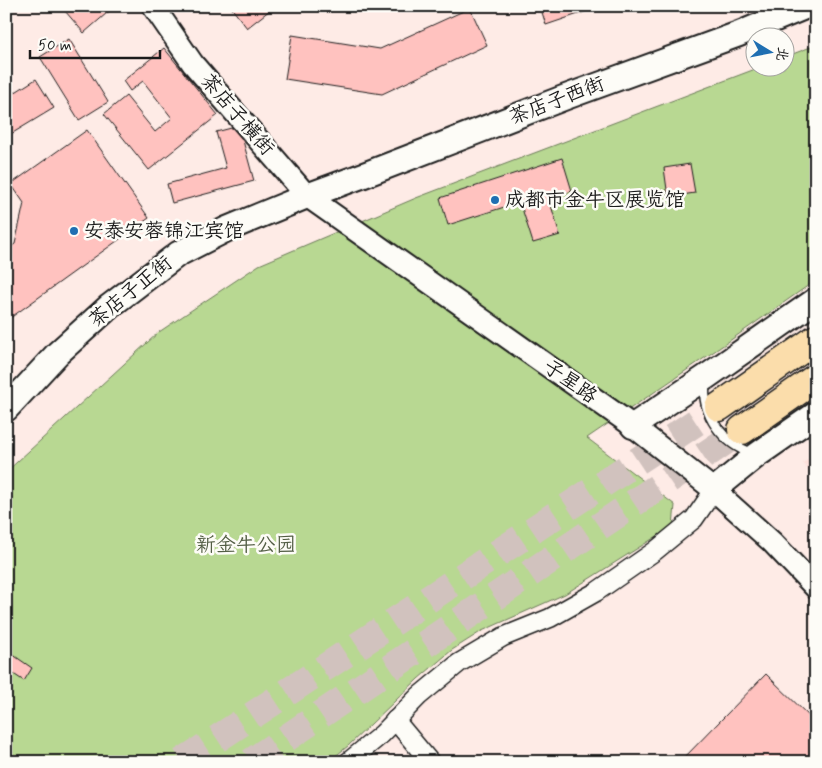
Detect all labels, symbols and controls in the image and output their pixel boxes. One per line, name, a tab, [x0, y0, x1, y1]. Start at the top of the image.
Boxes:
scale bar	[30, 28, 160, 60]
north arrow	[744, 28, 794, 78]
text: 50 m	[38, 36, 72, 56]
text: 北	[772, 46, 792, 63]
street label: 茶店子横街	[194, 68, 280, 162]
street label: 茶店子西街	[505, 70, 609, 132]
place label: 成都市金牛区展览馆	[505, 187, 685, 214]
marker: 成都市金牛区展览馆	[489, 194, 501, 206]
place label: 安泰安蓉锦江宾馆	[84, 218, 244, 245]
marker: 安泰安蓉锦江宾馆	[68, 225, 80, 237]
street label: 茶店子正街	[84, 250, 178, 334]
street label: 子星路	[538, 354, 603, 411]
park label: 新金牛公园	[196, 532, 296, 559]

